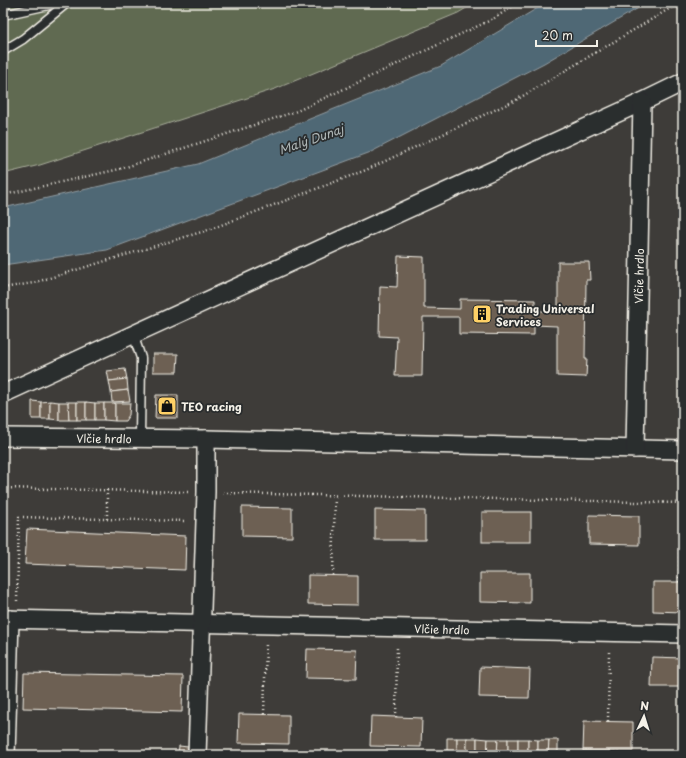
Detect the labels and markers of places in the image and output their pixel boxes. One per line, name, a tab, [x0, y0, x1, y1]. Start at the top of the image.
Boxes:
place label: Trading Universal Services	[496, 300, 594, 330]
building icon: Trading Universal Services	[471, 303, 493, 325]
shop icon: TEO racing	[156, 395, 178, 417]
place label: TEO racing	[181, 398, 242, 415]

